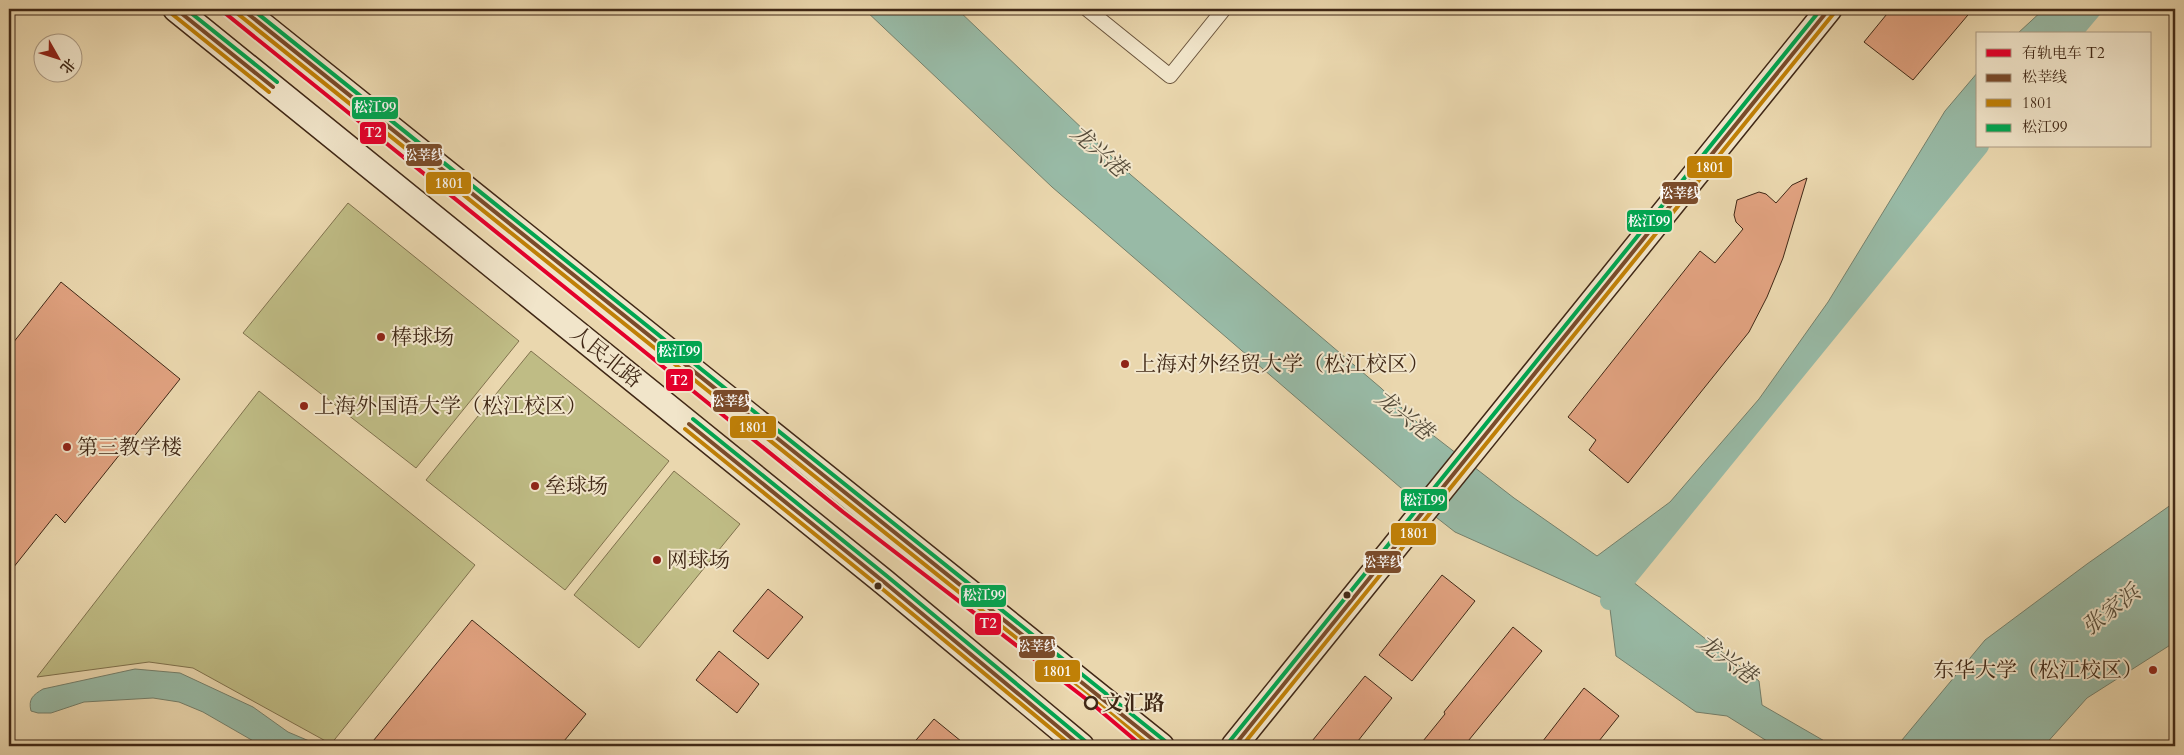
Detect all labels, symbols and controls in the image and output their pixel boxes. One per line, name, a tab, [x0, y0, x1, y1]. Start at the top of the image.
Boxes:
north arrow	[32, 32, 82, 82]
legend	[1976, 32, 2152, 148]
text: 有轨电车 T2	[2022, 43, 2105, 63]
text: 北	[56, 54, 80, 77]
text: 松莘线	[2022, 67, 2067, 87]
text: 1801	[2022, 93, 2053, 113]
line badge: 松江99	[351, 96, 399, 120]
text: 松江99	[354, 98, 396, 117]
text: 松江99	[2022, 117, 2068, 137]
water label: 龙兴港	[1064, 118, 1136, 186]
line badge: T2	[359, 121, 387, 145]
text: T2	[364, 123, 382, 142]
line badge: 松莘线	[405, 143, 443, 167]
text: 松莘线	[403, 146, 445, 165]
line badge: 1801	[1686, 155, 1733, 179]
text: 1801	[1696, 158, 1724, 177]
line badge: 1801	[425, 171, 472, 195]
text: 1801	[435, 174, 463, 193]
line badge: 松莘线	[1661, 181, 1699, 205]
text: 松莘线	[1659, 184, 1701, 203]
line badge: 松江99	[1626, 209, 1673, 233]
text: 松江99	[1628, 212, 1670, 231]
street label: 人民北路	[564, 319, 648, 395]
place label: 棒球场	[391, 323, 454, 352]
marker: 棒球场	[375, 331, 387, 343]
line badge: 松江99	[656, 340, 703, 364]
text: 松江99	[658, 342, 700, 361]
place label: 上海对外经贸大学（松江校区）	[1135, 350, 1429, 379]
marker: 上海对外经贸大学（松江校区）	[1119, 358, 1131, 370]
line badge: T2	[665, 368, 694, 392]
text: T2	[670, 371, 688, 390]
water label: 龙兴港	[1369, 383, 1442, 449]
line badge: 松莘线	[712, 389, 750, 413]
place label: 上海外国语大学（松江校区）	[314, 392, 587, 421]
text: 松莘线	[710, 392, 752, 411]
marker: 上海外国语大学（松江校区）	[298, 400, 310, 412]
line badge: 1801	[729, 415, 777, 439]
text: 1801	[739, 418, 767, 437]
place label: 第三教学楼	[77, 433, 182, 462]
marker: 第三教学楼	[61, 441, 73, 453]
place label: 垒球场	[545, 472, 608, 501]
marker: 垒球场	[529, 480, 541, 492]
line badge: 松江99	[1400, 488, 1448, 512]
text: 松江99	[1403, 491, 1445, 510]
line badge: 1801	[1390, 522, 1437, 546]
text: 1801	[1400, 524, 1428, 543]
place label: 网球场	[667, 546, 730, 575]
line badge: 松莘线	[1364, 550, 1402, 574]
text: 松莘线	[1362, 553, 1404, 572]
marker: 网球场	[651, 554, 663, 566]
water label: 张家浜	[2076, 577, 2148, 642]
unlabelled marker	[873, 581, 883, 591]
line badge: 松江99	[960, 584, 1007, 608]
text: 松江99	[963, 586, 1005, 605]
unlabelled marker	[1342, 590, 1352, 600]
line badge: T2	[974, 612, 1002, 636]
text: T2	[979, 614, 997, 633]
water label: 龙兴港	[1691, 627, 1765, 692]
line badge: 松莘线	[1018, 635, 1056, 659]
text: 松莘线	[1016, 637, 1058, 656]
place label: 东华大学（松江校区）	[1933, 656, 2143, 685]
line badge: 1801	[1034, 659, 1081, 683]
text: 1801	[1043, 662, 1071, 681]
marker: 东华大学（松江校区）	[2147, 664, 2159, 676]
place label: 文汇路	[1102, 689, 1165, 718]
marker: 文汇路	[1084, 696, 1098, 710]

